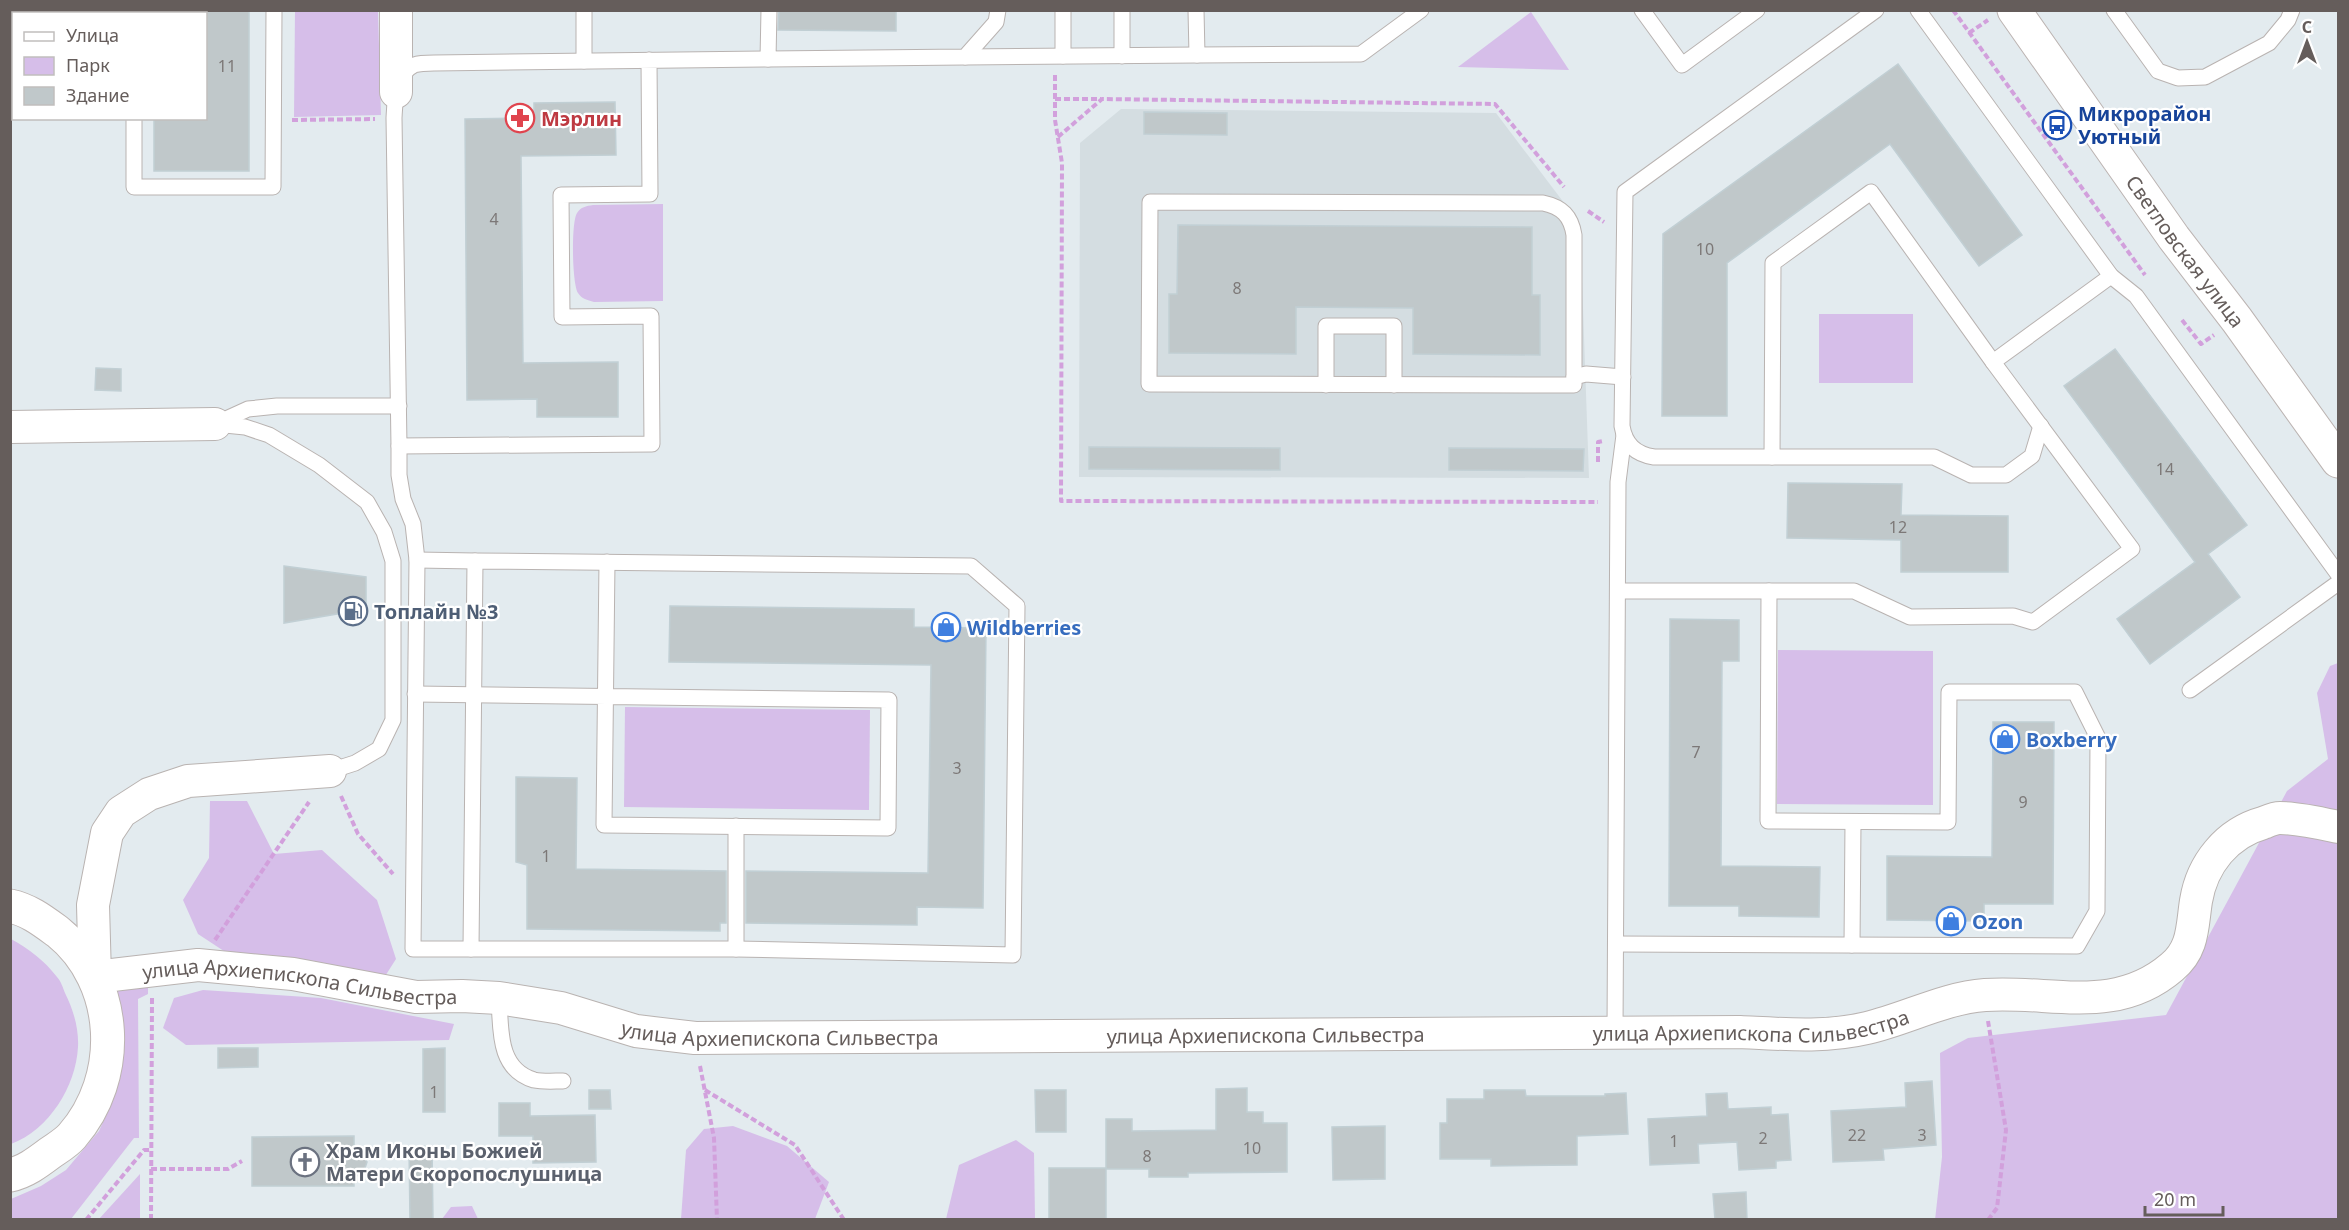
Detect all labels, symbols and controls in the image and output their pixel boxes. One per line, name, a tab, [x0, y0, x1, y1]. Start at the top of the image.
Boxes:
legend	[12, 12, 207, 120]
north arrow	[2277, 12, 2337, 72]
text: С	[2302, 16, 2312, 38]
text: Улица	[66, 23, 119, 47]
text: Парк	[66, 53, 110, 77]
house number: 11	[218, 55, 236, 77]
text: Здание	[66, 83, 130, 107]
place label: Микрорайон Уютный	[2078, 100, 2211, 150]
pharmacy icon: Мэрлин	[504, 102, 536, 134]
place label: Мэрлин	[541, 105, 622, 132]
bus stop icon: Микрорайон Уютный	[2041, 109, 2073, 141]
street label: Светловская улица	[2120, 170, 2251, 332]
house number: 4	[489, 208, 499, 230]
house number: 10	[1696, 238, 1714, 260]
house number: 8	[1232, 277, 1242, 299]
house number: 14	[2156, 458, 2174, 480]
house number: 12	[1889, 516, 1907, 538]
fuel station icon: Топлайн №3	[337, 595, 369, 627]
place label: Топлайн №3	[374, 598, 498, 625]
shop icon: Wildberries	[930, 611, 962, 643]
place label: Wildberries	[967, 614, 1081, 641]
shop icon: Boxberry	[1989, 723, 2021, 755]
place label: Boxberry	[2026, 726, 2117, 753]
house number: 7	[1691, 741, 1701, 763]
house number: 3	[952, 757, 962, 779]
house number: 9	[2018, 791, 2028, 813]
house number: 1	[541, 845, 551, 867]
shop icon: Ozon	[1935, 905, 1967, 937]
place label: Ozon	[1972, 908, 2023, 935]
street label: улица Архиепископа Сильвестра	[141, 952, 458, 1011]
street label: улица Архиепископа Сильвестра	[1593, 1003, 1913, 1048]
street label: улица Архиепископа Сильвестра	[618, 1014, 939, 1051]
street label: улица Архиепископа Сильвестра	[1107, 1020, 1425, 1049]
house number: 1	[429, 1081, 439, 1103]
house number: 22	[1848, 1124, 1866, 1146]
house number: 3	[1917, 1124, 1927, 1146]
house number: 2	[1758, 1127, 1768, 1149]
house number: 1	[1669, 1130, 1679, 1152]
place label: Храм Иконы Божией Матери Скоропослушница	[326, 1137, 602, 1187]
house number: 10	[1243, 1137, 1261, 1159]
house number: 8	[1142, 1145, 1152, 1167]
church icon: Храм Иконы Божией Матери Скоропослушница	[289, 1146, 321, 1178]
scale bar	[2145, 1179, 2223, 1217]
text: 20 m	[2154, 1187, 2196, 1211]

